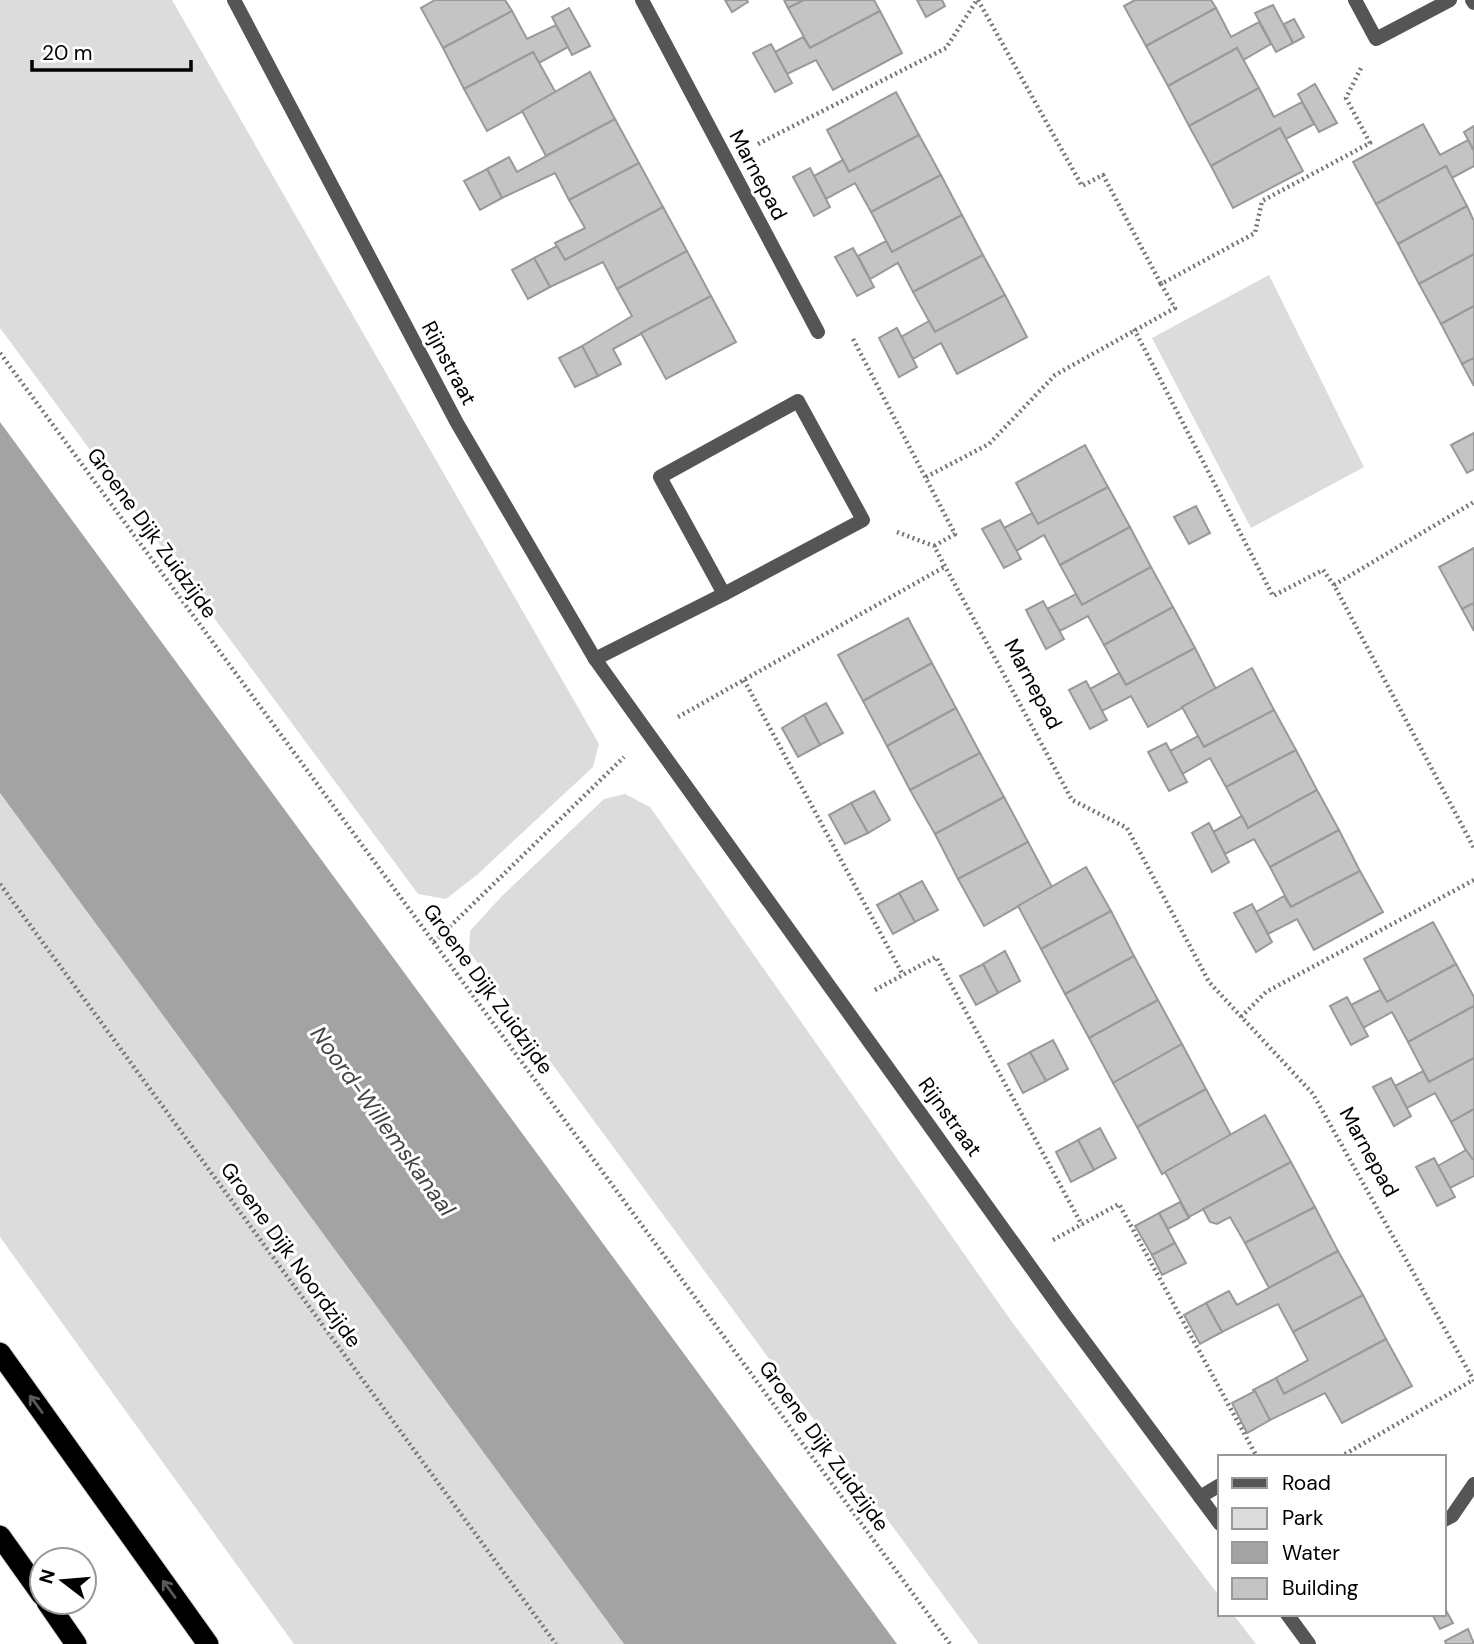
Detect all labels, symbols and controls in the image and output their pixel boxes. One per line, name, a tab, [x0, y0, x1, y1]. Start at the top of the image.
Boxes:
scale bar	[32, 28, 191, 72]
text: 20 m	[42, 39, 93, 67]
street label: Marnepad	[722, 125, 794, 225]
street label: Rijnstraat	[415, 316, 483, 410]
street label: Groene Dijk Zuidzijde	[81, 442, 223, 624]
street label: Marnepad	[997, 634, 1069, 734]
street label: Groene Dijk Zuidzijde	[417, 898, 559, 1080]
water label: Noord-Willemskanaal	[304, 1020, 463, 1223]
street label: Rijnstraat	[912, 1072, 988, 1162]
street label: Marnepad	[1333, 1102, 1405, 1202]
street label: Groene Dijk Noordzijde	[214, 1157, 368, 1353]
street label: Groene Dijk Zuidzijde	[753, 1355, 895, 1537]
one-way arrow	[29, 1395, 43, 1414]
legend	[1218, 1455, 1446, 1616]
text: Road	[1282, 1469, 1331, 1497]
text: Park	[1282, 1504, 1324, 1532]
text: Water	[1282, 1539, 1340, 1567]
north arrow	[28, 1546, 98, 1616]
text: N	[33, 1566, 61, 1587]
text: Building	[1282, 1574, 1359, 1602]
one-way arrow	[161, 1580, 176, 1598]

